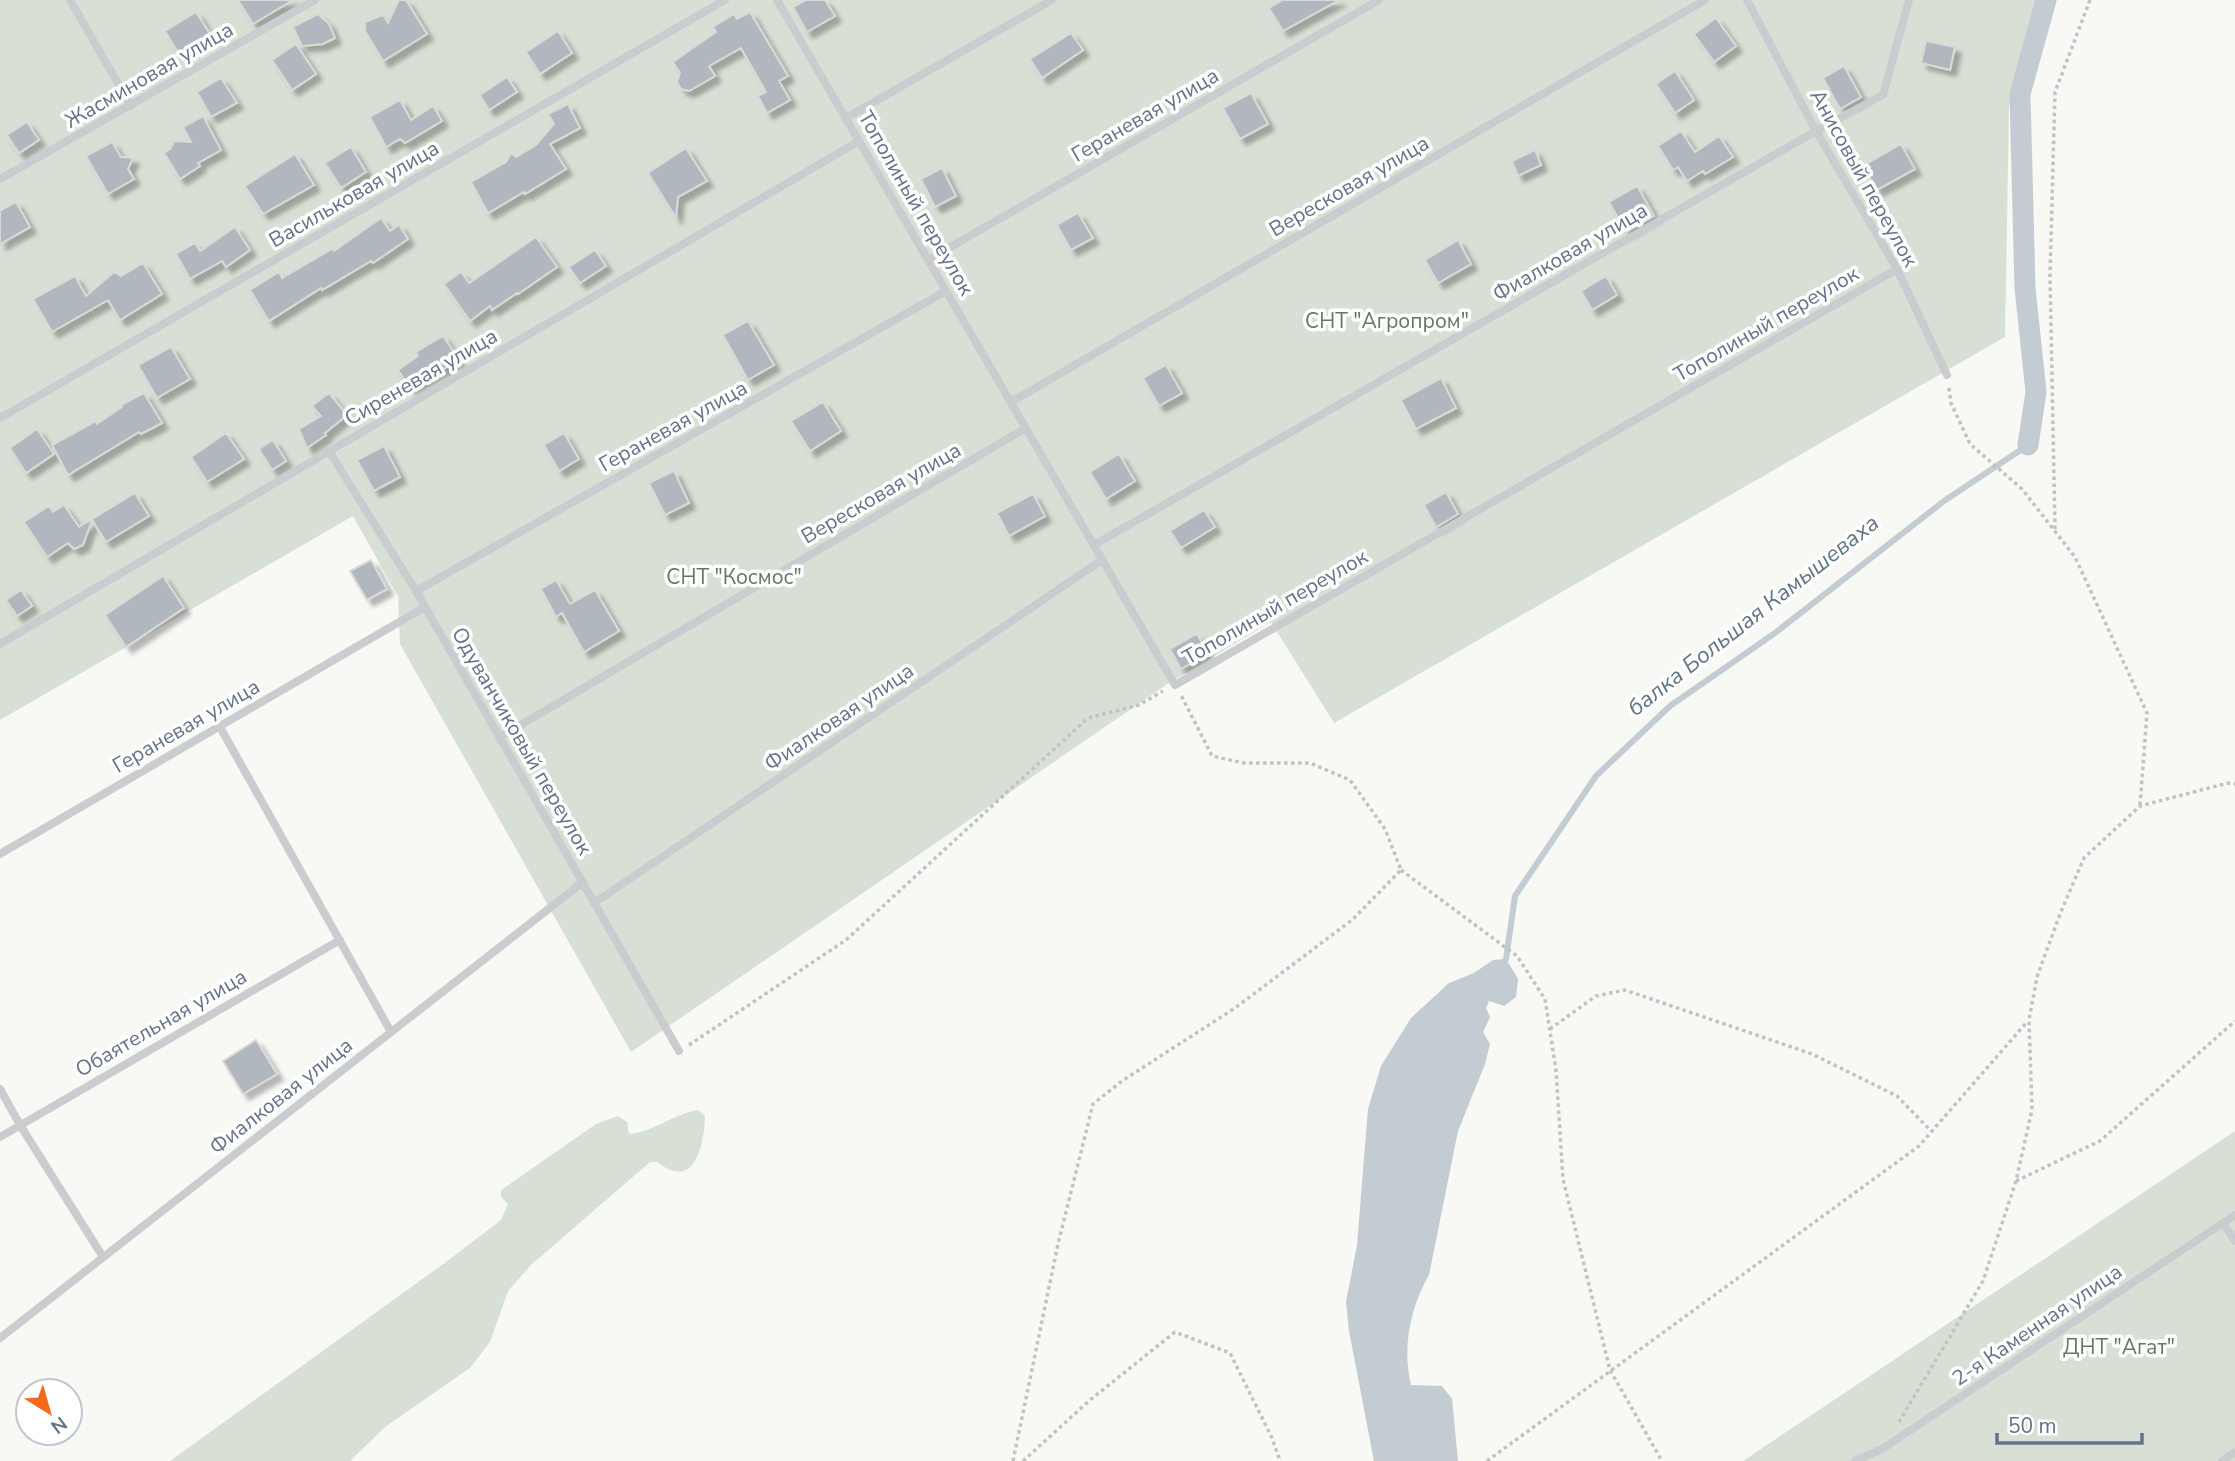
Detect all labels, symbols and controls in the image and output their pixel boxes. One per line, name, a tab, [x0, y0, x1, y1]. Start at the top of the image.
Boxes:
street label: Жасминовая улица	[60, 15, 238, 135]
street label: Гераневая улица	[1066, 61, 1224, 169]
street label: Анисовый переулок	[1804, 84, 1925, 273]
street label: Тополиный переулок	[852, 105, 981, 301]
street label: Вересковая улица	[1264, 129, 1434, 243]
street label: Васильковая улица	[264, 134, 444, 254]
street label: Фиалковая улица	[1487, 196, 1653, 308]
street label: Тополиный переулок	[1668, 259, 1864, 388]
park label: СНТ "Агропром"	[1305, 307, 1469, 335]
street label: Сиреневая улица	[340, 322, 502, 432]
street label: Гераневая улица	[594, 374, 752, 478]
street label: Вересковая улица	[796, 436, 966, 550]
water label: балка Большая Камышеваха	[1621, 507, 1885, 723]
street label: Тополиный переулок	[1177, 542, 1373, 671]
park label: СНТ "Космос"	[666, 563, 802, 591]
street label: Одуванчиковый переулок	[445, 622, 599, 861]
street label: Фиалковая улица	[759, 657, 919, 777]
street label: Гераневая улица	[107, 672, 265, 780]
street label: Обаятельная улица	[70, 962, 252, 1084]
street label: Фиалковая улица	[204, 1031, 358, 1161]
street label: 2-я Каменная улица	[1946, 1258, 2128, 1392]
park label: ДНТ "Агат"	[2063, 1333, 2175, 1361]
north arrow	[14, 1377, 84, 1447]
scale bar	[1997, 1402, 2142, 1446]
text: N	[45, 1410, 72, 1439]
text: 50 m	[2008, 1412, 2057, 1440]

